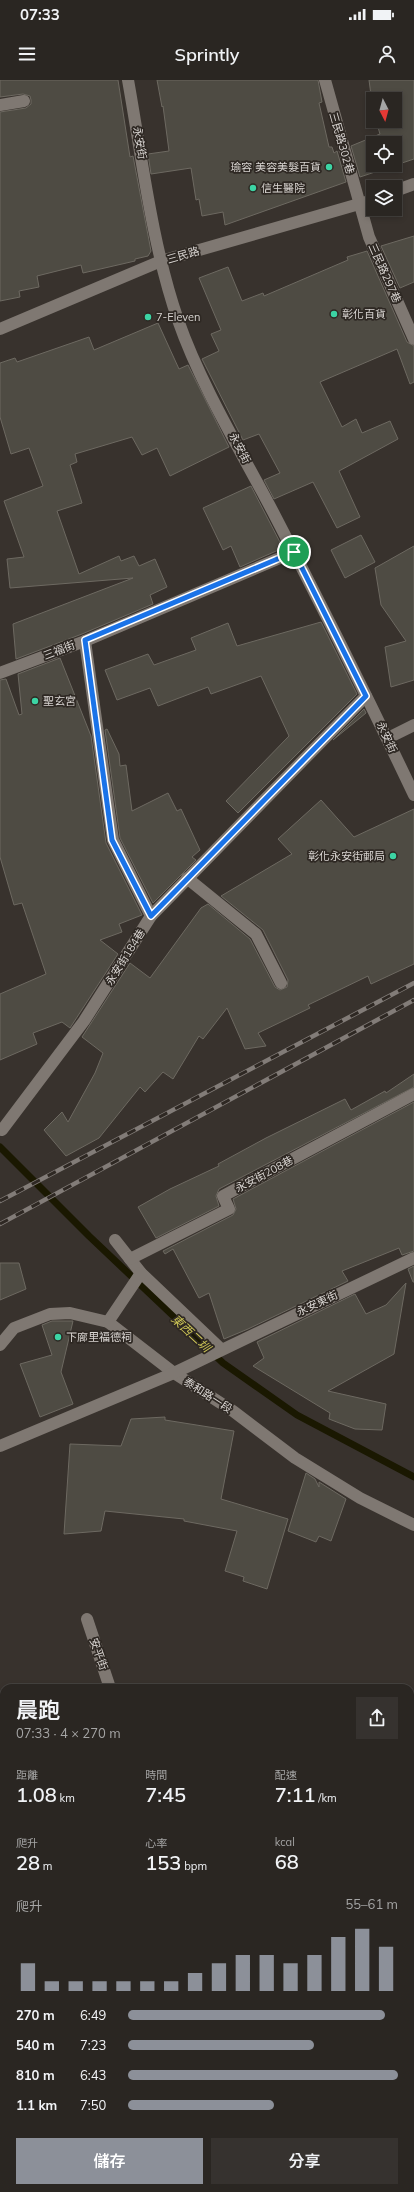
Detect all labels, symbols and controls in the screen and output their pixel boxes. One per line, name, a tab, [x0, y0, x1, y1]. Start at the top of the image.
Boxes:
text: 07:33	[20, 5, 60, 24]
icon: menu	[16, 43, 38, 65]
text: Sprintly	[175, 43, 239, 66]
icon: person	[376, 43, 398, 65]
north arrow	[366, 92, 402, 128]
map controls	[366, 92, 402, 216]
street label: 三民路302巷	[326, 110, 358, 176]
street label: 永安街	[130, 126, 150, 160]
button: locate	[366, 136, 402, 172]
place label: 瑜容 美容美髮百貨	[230, 160, 321, 174]
marker: 瑜容 美容美髮百貨	[324, 162, 334, 172]
button: layers	[366, 180, 402, 216]
place label: 信生醫院	[261, 181, 305, 195]
marker: 信生醫院	[248, 183, 258, 193]
street label: 三民路297巷	[366, 241, 404, 305]
street label: 三民路	[165, 244, 201, 266]
place label: 彰化百貨	[342, 307, 386, 321]
marker: 彰化百貨	[329, 309, 339, 319]
place label: 7-Eleven	[156, 310, 201, 324]
marker: 7-Eleven	[143, 312, 153, 322]
street label: 永安街	[226, 430, 254, 466]
pin	[277, 535, 311, 569]
icon: arrive	[283, 541, 305, 563]
street label: 三福街	[41, 638, 77, 662]
place label: 聖玄宮	[43, 694, 76, 708]
marker: 聖玄宮	[30, 696, 40, 706]
street label: 永安街	[374, 719, 400, 755]
place label: 彰化永安街郵局	[308, 849, 385, 863]
marker: 彰化永安街郵局	[388, 851, 398, 861]
street label: 永安街184巷	[102, 926, 148, 988]
street label: 永安街208巷	[233, 1153, 295, 1195]
street label: 永安東街	[294, 1287, 340, 1319]
water label: 東西二圳	[168, 1311, 215, 1356]
place label: 下廍里福德祠	[66, 1330, 132, 1344]
marker: 下廍里福德祠	[53, 1332, 63, 1342]
street label: 泰和路一段	[181, 1374, 235, 1416]
street label: 安平街	[87, 1636, 111, 1672]
text: 晨跑	[16, 1696, 60, 1724]
button: share	[356, 1697, 398, 1739]
text: 07:33 · 4 × 270 m	[16, 1725, 121, 1741]
text: 距離	[16, 1768, 38, 1782]
text: 時間	[145, 1768, 167, 1782]
text: 配速	[275, 1768, 297, 1782]
text: 1.08	[16, 1782, 57, 1807]
text: 7:45	[145, 1782, 186, 1807]
text: 7:11	[275, 1782, 315, 1807]
text: km	[57, 1791, 75, 1805]
text: /km	[315, 1791, 337, 1805]
text: kcal	[275, 1835, 295, 1849]
text: 爬升	[16, 1836, 38, 1850]
text: 心率	[145, 1836, 167, 1850]
text: 68	[275, 1849, 299, 1874]
text: 28	[16, 1850, 40, 1875]
text: 153	[145, 1850, 181, 1875]
text: m	[40, 1859, 53, 1873]
text: bpm	[181, 1859, 207, 1873]
text: 55–61 m	[345, 1896, 398, 1912]
text: 爬升	[16, 1898, 42, 1914]
text: 270 m	[16, 2007, 55, 2023]
text: 6:49	[80, 2007, 106, 2023]
text: 540 m	[16, 2037, 55, 2053]
text: 7:23	[80, 2037, 106, 2053]
text: 810 m	[16, 2067, 55, 2083]
text: 6:43	[80, 2067, 106, 2083]
text: 1.1 km	[16, 2097, 57, 2113]
text: 7:50	[80, 2097, 106, 2113]
button: 儲存	[16, 2138, 203, 2184]
button: 分享	[211, 2138, 398, 2184]

